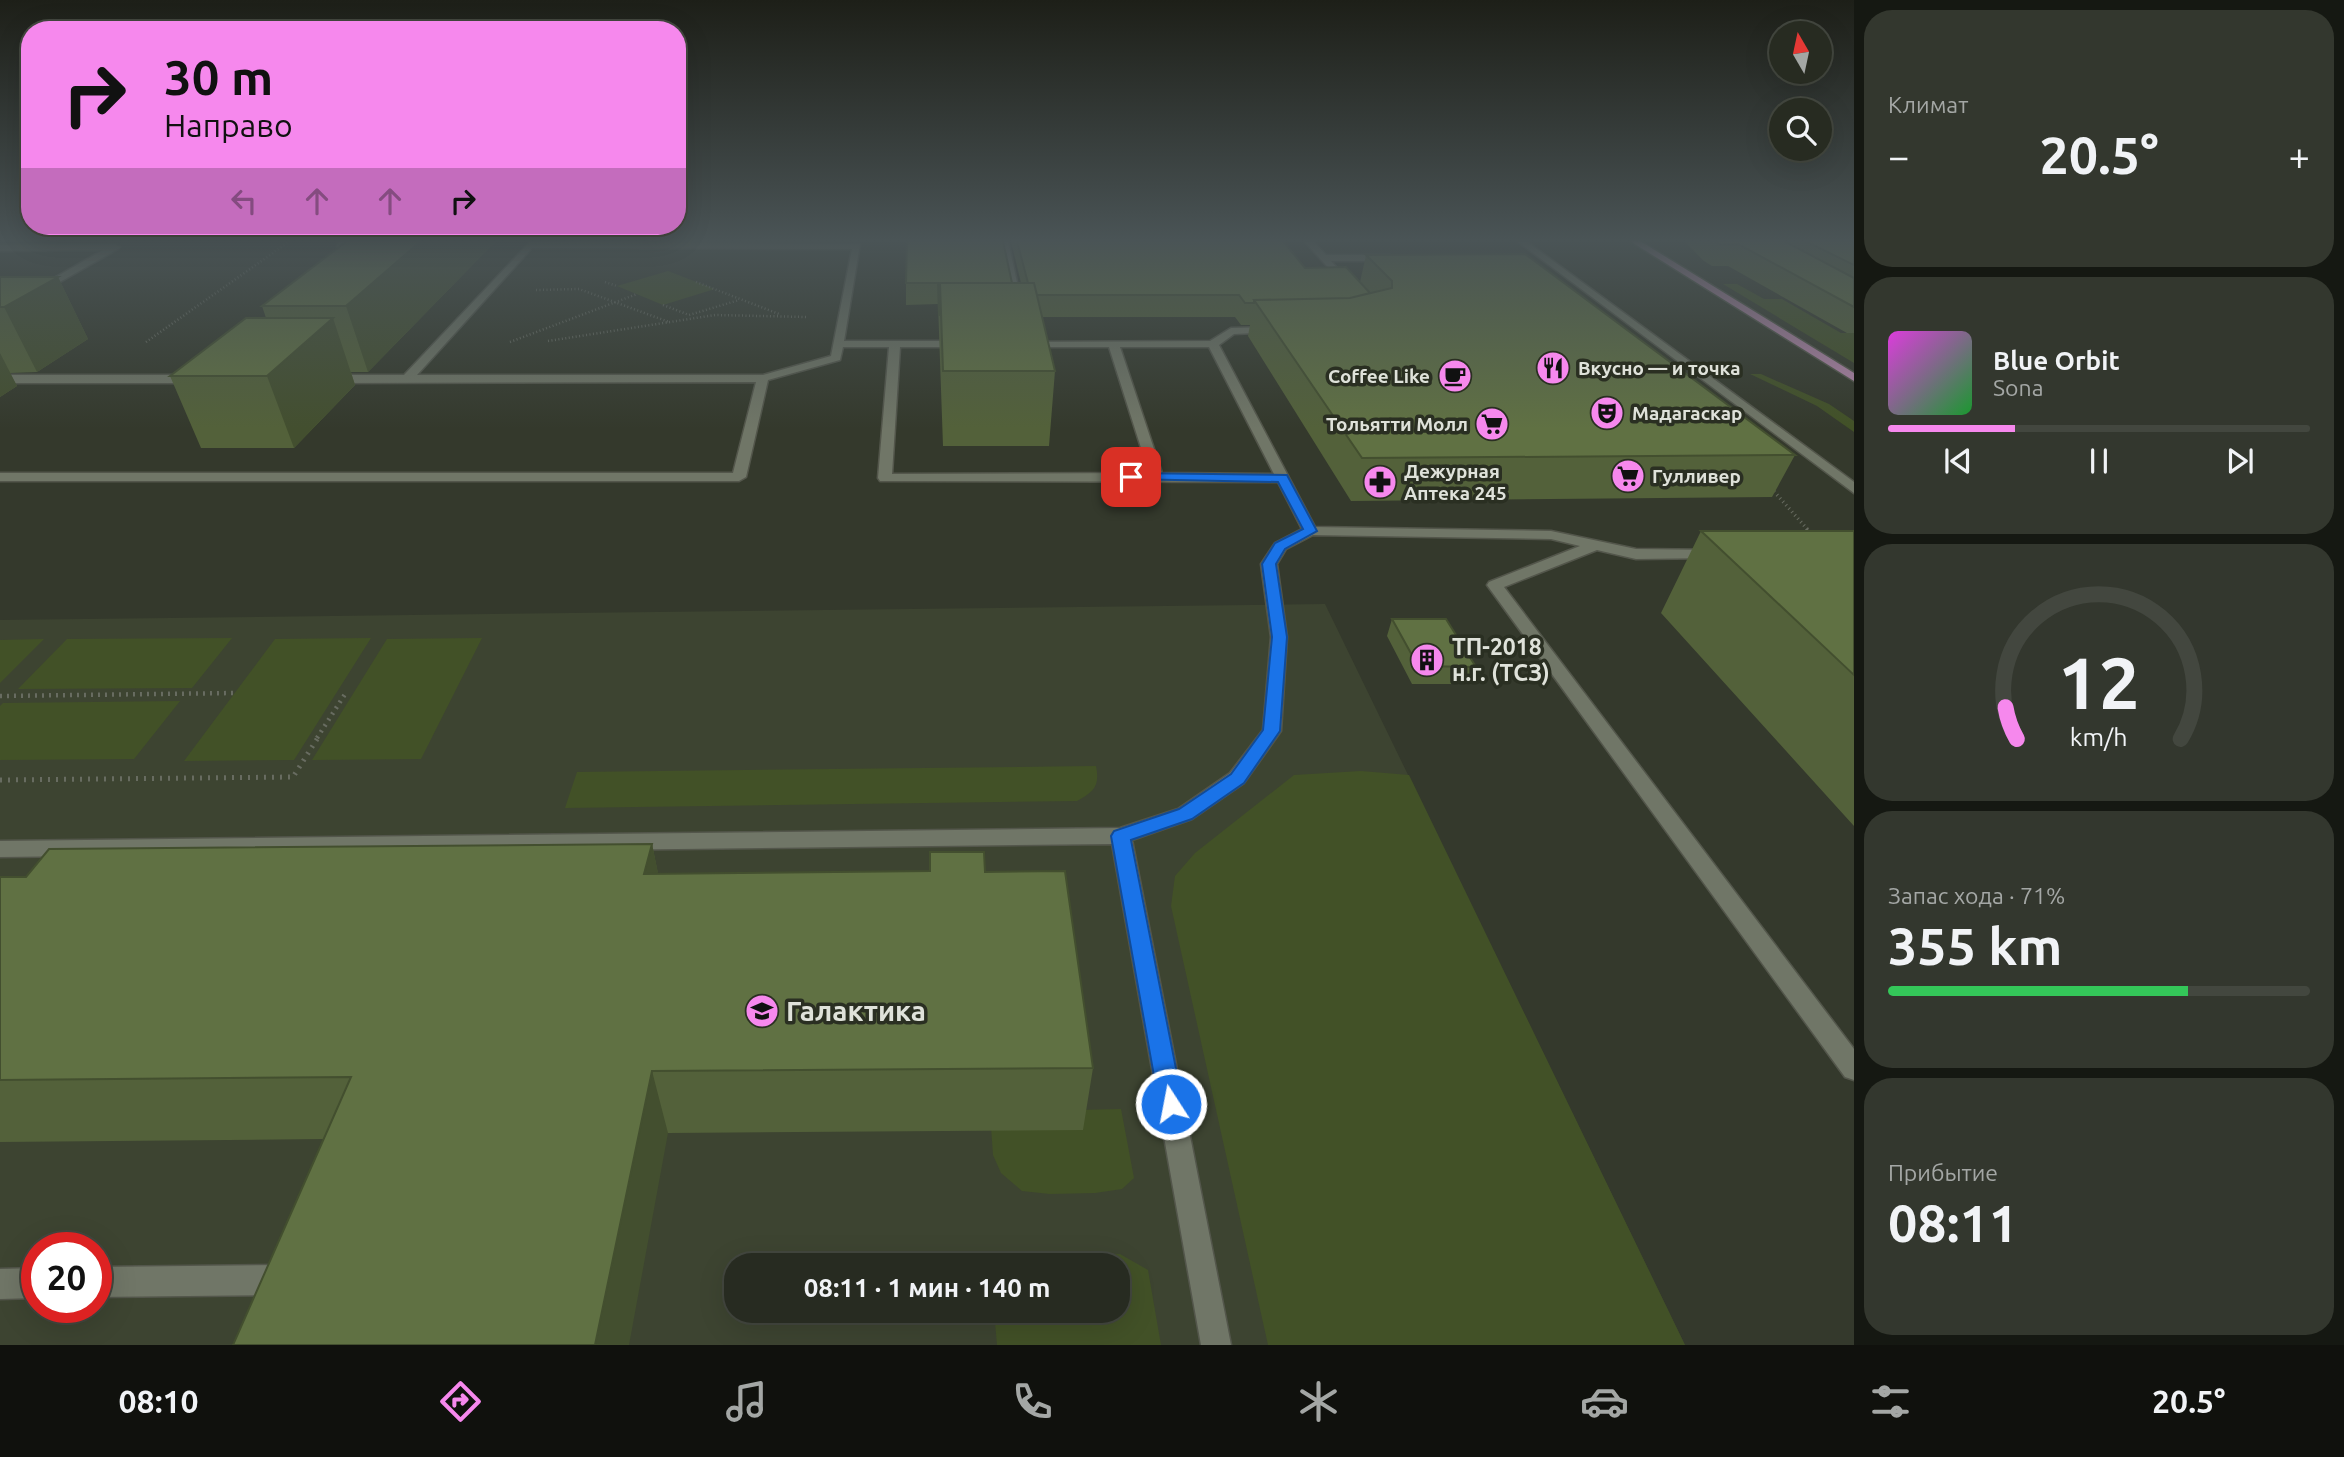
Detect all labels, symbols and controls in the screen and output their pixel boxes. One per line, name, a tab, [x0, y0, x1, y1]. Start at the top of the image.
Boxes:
north arrow	[1769, 21, 1832, 84]
map controls	[1769, 21, 1832, 161]
icon: right	[49, 49, 140, 140]
text: 30 m	[164, 49, 273, 104]
text: Климат	[1888, 92, 1968, 117]
button: search	[1769, 98, 1832, 161]
text: Направо	[164, 107, 293, 143]
text: 20.5°	[2039, 126, 2159, 184]
text: −	[1888, 135, 1909, 177]
text: +	[2289, 135, 2310, 177]
icon: left	[225, 182, 263, 220]
icon: ahead	[298, 182, 336, 220]
icon: ahead	[371, 182, 409, 220]
icon: right	[444, 182, 482, 220]
text: Blue Orbit	[1993, 346, 2120, 375]
restaurant icon: Вкусно — и точка	[1534, 349, 1572, 387]
cafe icon: Coffee Like	[1436, 357, 1474, 395]
place label: Вкусно — и точка	[1578, 357, 1741, 379]
place label: Coffee Like	[1328, 365, 1430, 387]
text: Sona	[1993, 375, 2043, 400]
theatre icon: Мадагаскар	[1588, 394, 1626, 432]
place label: Мадагаскар	[1632, 402, 1742, 424]
supermarket icon: Тольятти Молл	[1473, 405, 1511, 443]
place label: Тольятти Молл	[1326, 413, 1468, 435]
icon: previous	[1939, 442, 1977, 480]
icon: pause	[2080, 442, 2118, 480]
icon: next	[2221, 442, 2259, 480]
pin	[1101, 447, 1161, 507]
supermarket icon: Гулливер	[1609, 457, 1647, 495]
icon: arrive	[1112, 458, 1150, 496]
place label: Дежурная Аптека 245	[1404, 460, 1507, 504]
pharmacy icon: Дежурная Аптека 245	[1361, 463, 1399, 501]
place label: Гулливер	[1652, 465, 1741, 487]
place label: ТП-2018 н.г. (ТСЗ)	[1452, 634, 1550, 686]
building icon: ТП-2018 н.г. (ТСЗ)	[1408, 641, 1446, 679]
text: 12	[2058, 641, 2140, 723]
text: km/h	[2070, 722, 2128, 750]
text: Запас хода · 71%	[1888, 883, 2065, 908]
text: 355 km	[1888, 917, 2062, 975]
school or university icon: Галактика	[743, 992, 781, 1030]
place label: Галактика	[786, 995, 926, 1026]
position arrow	[1134, 1067, 1208, 1141]
text: Прибытие	[1888, 1160, 1998, 1185]
text: 08:11	[1888, 1194, 2018, 1252]
speed limit sign: 20	[21, 1232, 112, 1323]
text: 08:11 · 1 мин · 140 m	[804, 1273, 1050, 1302]
icon: directions	[436, 1377, 485, 1426]
icon: music	[722, 1377, 771, 1426]
icon: phone	[1008, 1377, 1057, 1426]
icon: climate	[1294, 1377, 1343, 1426]
icon: car	[1580, 1377, 1629, 1426]
icon: filters	[1866, 1377, 1915, 1426]
text: 08:10	[119, 1383, 199, 1419]
text: 20.5°	[2152, 1383, 2225, 1419]

